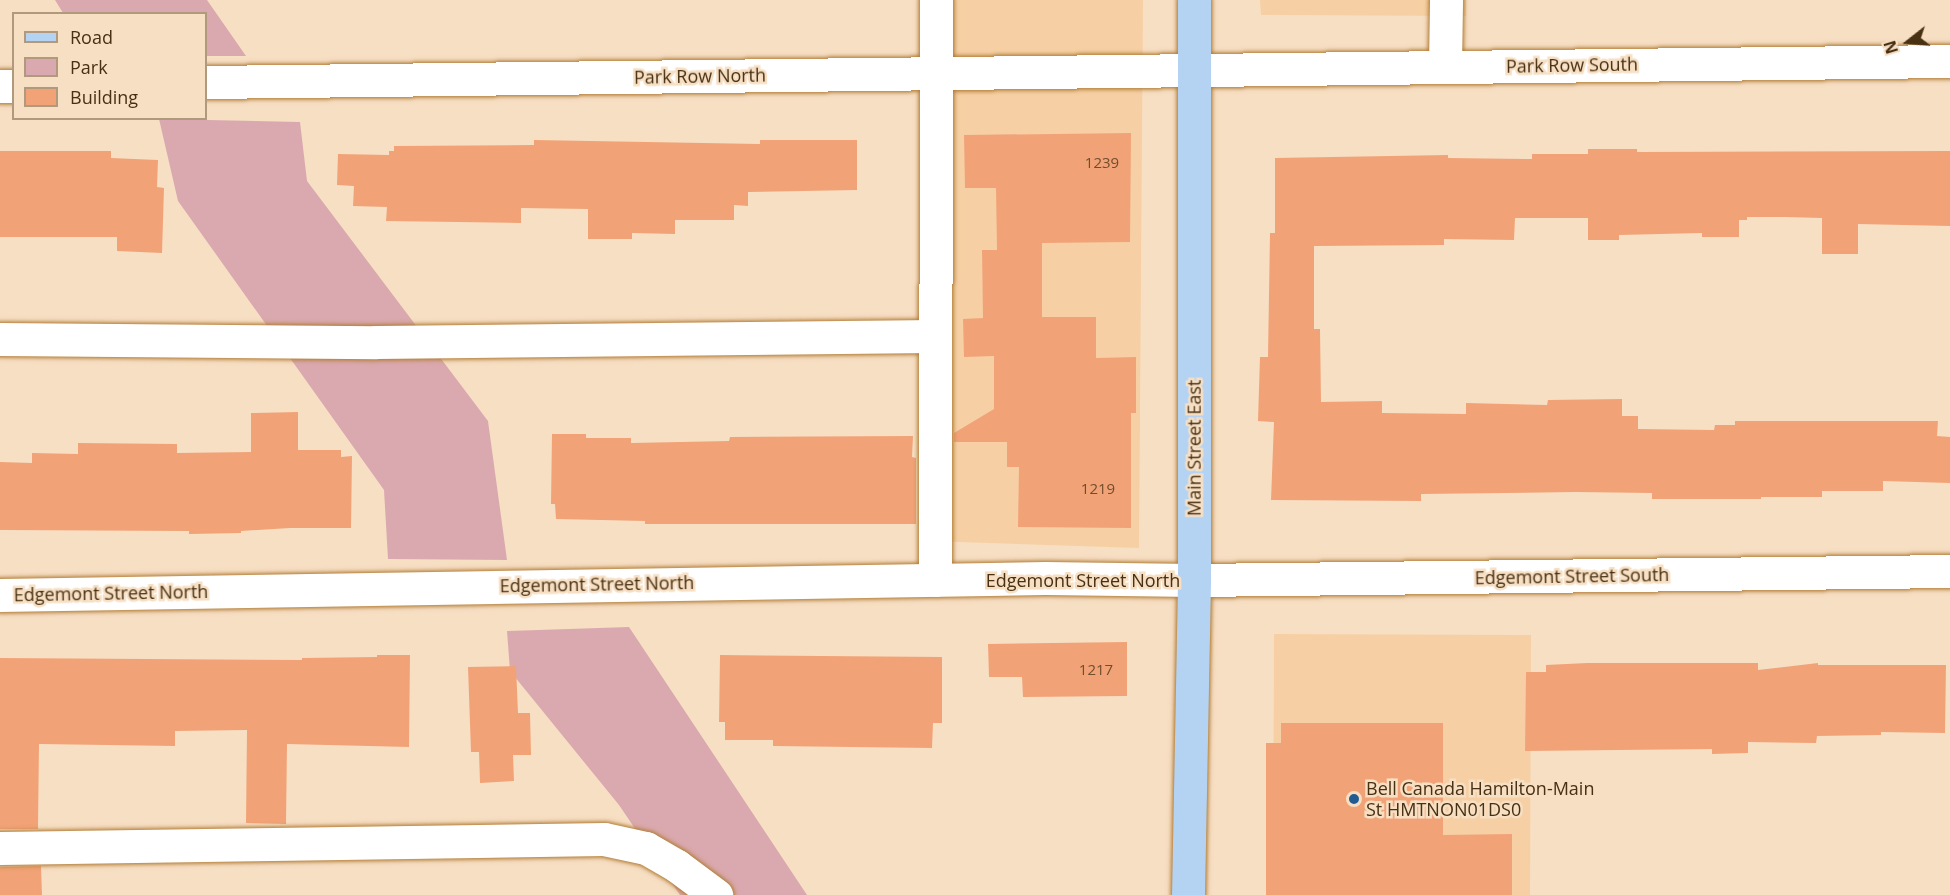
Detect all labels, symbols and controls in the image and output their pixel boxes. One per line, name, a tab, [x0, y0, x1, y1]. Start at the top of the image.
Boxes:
legend	[12, 12, 207, 120]
north arrow	[1878, 12, 1938, 72]
text: Road	[70, 25, 113, 49]
text: N	[1878, 38, 1903, 57]
street label: Park Row South	[1506, 53, 1638, 77]
text: Park	[70, 55, 108, 79]
street label: Park Row North	[634, 64, 766, 88]
text: Building	[70, 85, 138, 109]
house number: 1239	[1085, 154, 1119, 172]
street label: Main Street East	[1183, 380, 1205, 516]
house number: 1219	[1081, 480, 1115, 498]
street label: Edgemont Street South	[1474, 564, 1670, 588]
street label: Edgemont Street North	[986, 569, 1180, 591]
street label: Edgemont Street North	[499, 572, 695, 596]
street label: Edgemont Street North	[13, 581, 209, 605]
house number: 1217	[1079, 661, 1113, 679]
place label: Bell Canada Hamilton-Main St HMTNON01DS0	[1366, 778, 1594, 820]
marker: Bell Canada Hamilton-Main St HMTNON01DS0	[1347, 792, 1361, 806]

